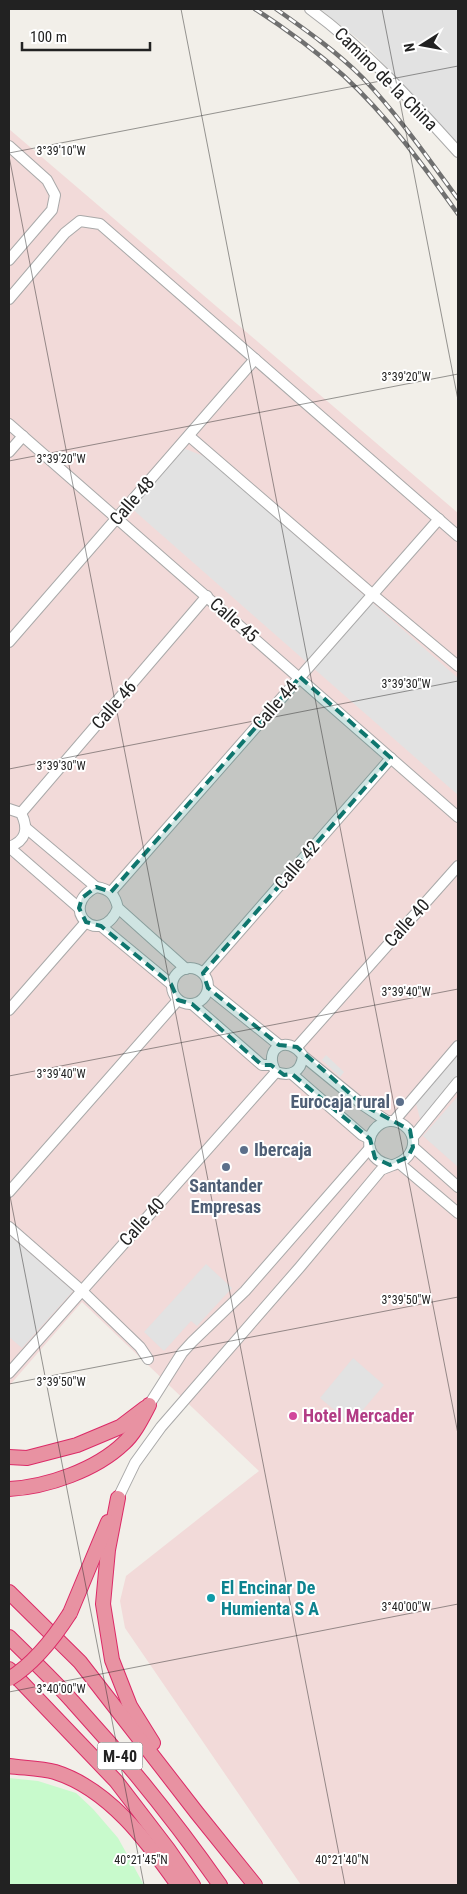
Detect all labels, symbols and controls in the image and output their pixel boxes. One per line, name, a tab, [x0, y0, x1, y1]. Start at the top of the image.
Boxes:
scale bar	[22, 20, 150, 52]
north arrow	[397, 20, 447, 70]
street label: Camino de la China	[330, 23, 442, 135]
text: 100 m	[30, 28, 67, 46]
text: N	[401, 42, 418, 53]
text: 3°39'10"W	[36, 144, 86, 158]
text: 3°39'20"W	[381, 370, 431, 384]
text: 3°39'20"W	[36, 452, 86, 466]
street label: Calle 48	[105, 472, 158, 529]
street label: Calle 45	[206, 593, 263, 646]
street label: Calle 46	[87, 676, 140, 733]
street label: Calle 44	[248, 676, 301, 733]
text: 3°39'30"W	[381, 677, 431, 691]
text: 3°39'30"W	[36, 759, 86, 773]
street label: Calle 42	[270, 836, 323, 893]
street label: Calle 40	[380, 894, 434, 951]
text: 3°39'40"W	[381, 985, 431, 999]
text: 3°39'40"W	[36, 1067, 86, 1081]
place label: Eurocaja rural	[291, 1091, 390, 1112]
marker: Eurocaja rural	[394, 1096, 406, 1108]
place label: Ibercaja	[254, 1139, 312, 1160]
marker: Ibercaja	[238, 1144, 250, 1156]
marker: Santander Empresas	[220, 1161, 232, 1173]
place label: Santander Empresas	[189, 1175, 263, 1217]
street label: Calle 40	[115, 1193, 169, 1250]
text: 3°39'50"W	[381, 1293, 431, 1307]
text: 3°39'50"W	[36, 1375, 86, 1389]
place label: Hotel Mercader	[303, 1405, 414, 1426]
marker: Hotel Mercader	[287, 1410, 299, 1422]
place label: El Encinar De Humienta S A	[221, 1577, 319, 1619]
marker: El Encinar De Humienta S A	[205, 1592, 217, 1604]
text: 3°40'00"W	[381, 1600, 431, 1614]
text: 3°40'00"W	[36, 1682, 86, 1696]
road number: M-40	[98, 1742, 142, 1770]
text: 40°21'45"N	[114, 1853, 168, 1867]
text: 40°21'40"N	[315, 1853, 369, 1867]

